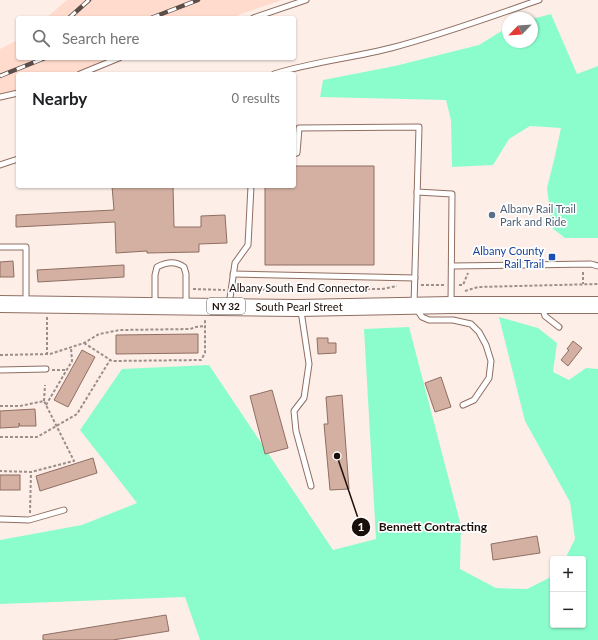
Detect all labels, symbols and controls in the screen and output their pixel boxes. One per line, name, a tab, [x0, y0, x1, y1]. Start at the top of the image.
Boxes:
north arrow	[502, 12, 538, 48]
search box	[16, 16, 296, 60]
icon: search	[30, 27, 52, 49]
text: Search here	[62, 29, 139, 47]
text: Nearby	[32, 88, 87, 109]
text: 0 results	[232, 90, 280, 106]
place label: Albany Rail Trail Park and Ride	[500, 202, 576, 228]
marker: Albany Rail Trail Park and Ride	[487, 210, 497, 220]
place label: Albany County Rail Trail	[473, 244, 544, 270]
marker: Albany County Rail Trail	[547, 252, 557, 262]
street label: Albany South End Connector	[229, 281, 369, 294]
road number: NY 32	[207, 298, 245, 314]
street label: South Pearl Street	[255, 300, 343, 313]
callout: Bennett Contracting	[351, 515, 496, 539]
text: 1	[358, 519, 365, 534]
text: Bennett Contracting	[379, 519, 488, 534]
map controls	[550, 556, 586, 628]
button: +	[550, 556, 586, 592]
button: −	[550, 592, 586, 628]

